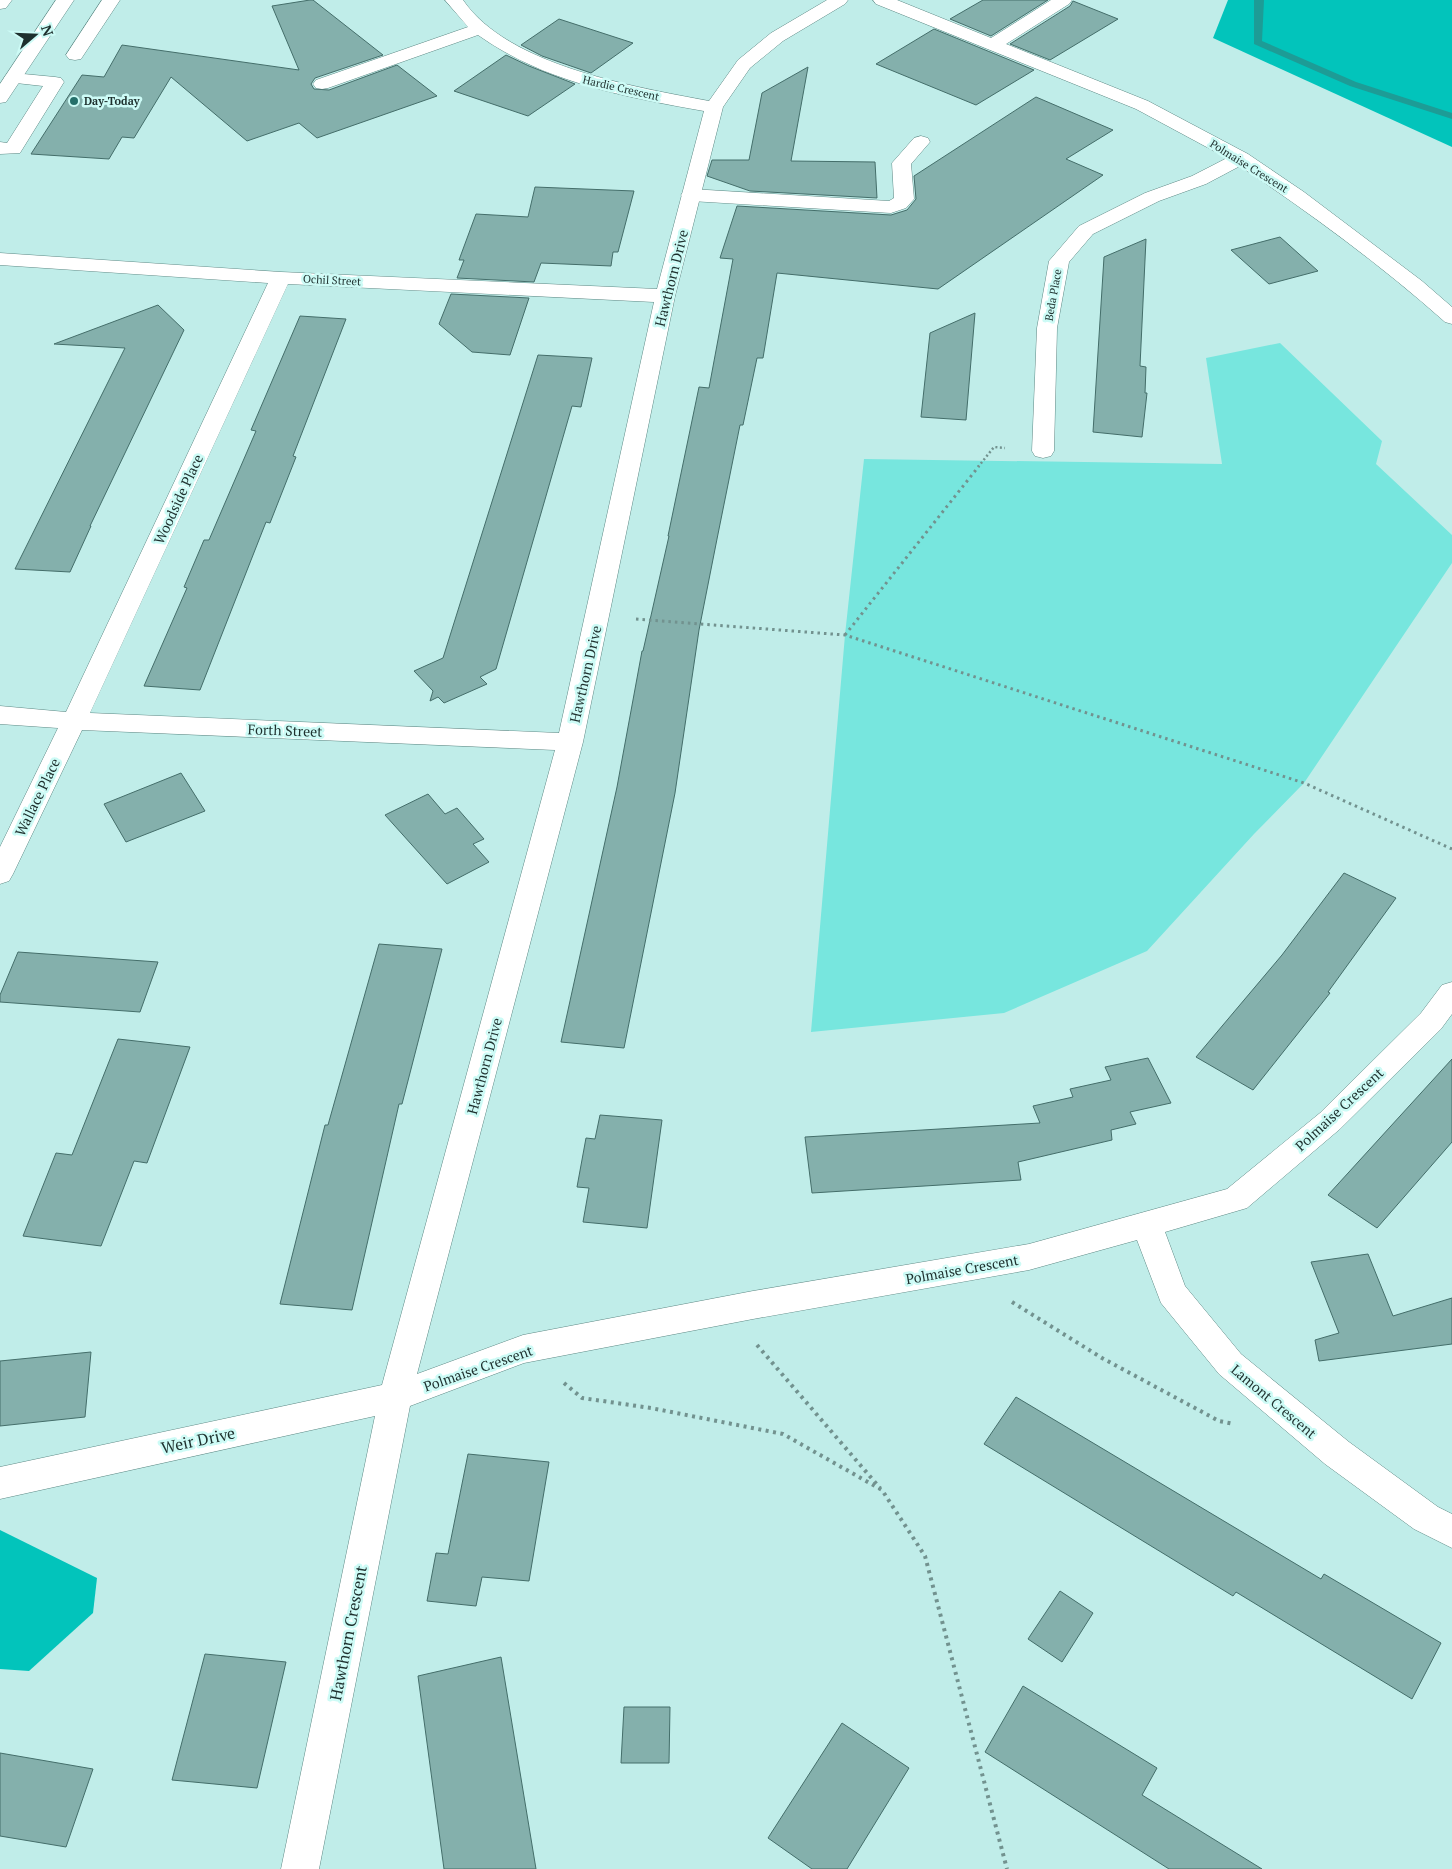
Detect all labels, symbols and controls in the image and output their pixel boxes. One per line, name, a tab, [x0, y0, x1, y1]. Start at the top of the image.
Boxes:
north arrow	[10, 10, 60, 60]
text: N	[37, 22, 59, 39]
street label: Hardie Crescent	[581, 72, 661, 104]
place label: Day-Today	[84, 94, 140, 108]
marker: Day-Today	[68, 95, 80, 107]
street label: Polmaise Crescent	[1207, 136, 1291, 196]
street label: Hawthorn Drive	[650, 228, 692, 328]
street label: Beda Place	[1042, 267, 1065, 322]
street label: Ochil Street	[302, 271, 362, 289]
street label: Woodside Place	[149, 451, 207, 547]
street label: Hawthorn Drive	[565, 624, 605, 724]
street label: Forth Street	[247, 719, 324, 741]
street label: Wallace Place	[10, 755, 64, 839]
street label: Hawthorn Drive	[462, 1016, 506, 1116]
street label: Polmaise Crescent	[1291, 1063, 1388, 1155]
street label: Polmaise Crescent	[904, 1250, 1021, 1288]
street label: Polmaise Crescent	[421, 1340, 536, 1396]
street label: Lamont Crescent	[1227, 1360, 1321, 1443]
street label: Weir Drive	[159, 1421, 237, 1459]
street label: Hawthorn Crescent	[324, 1564, 372, 1702]

